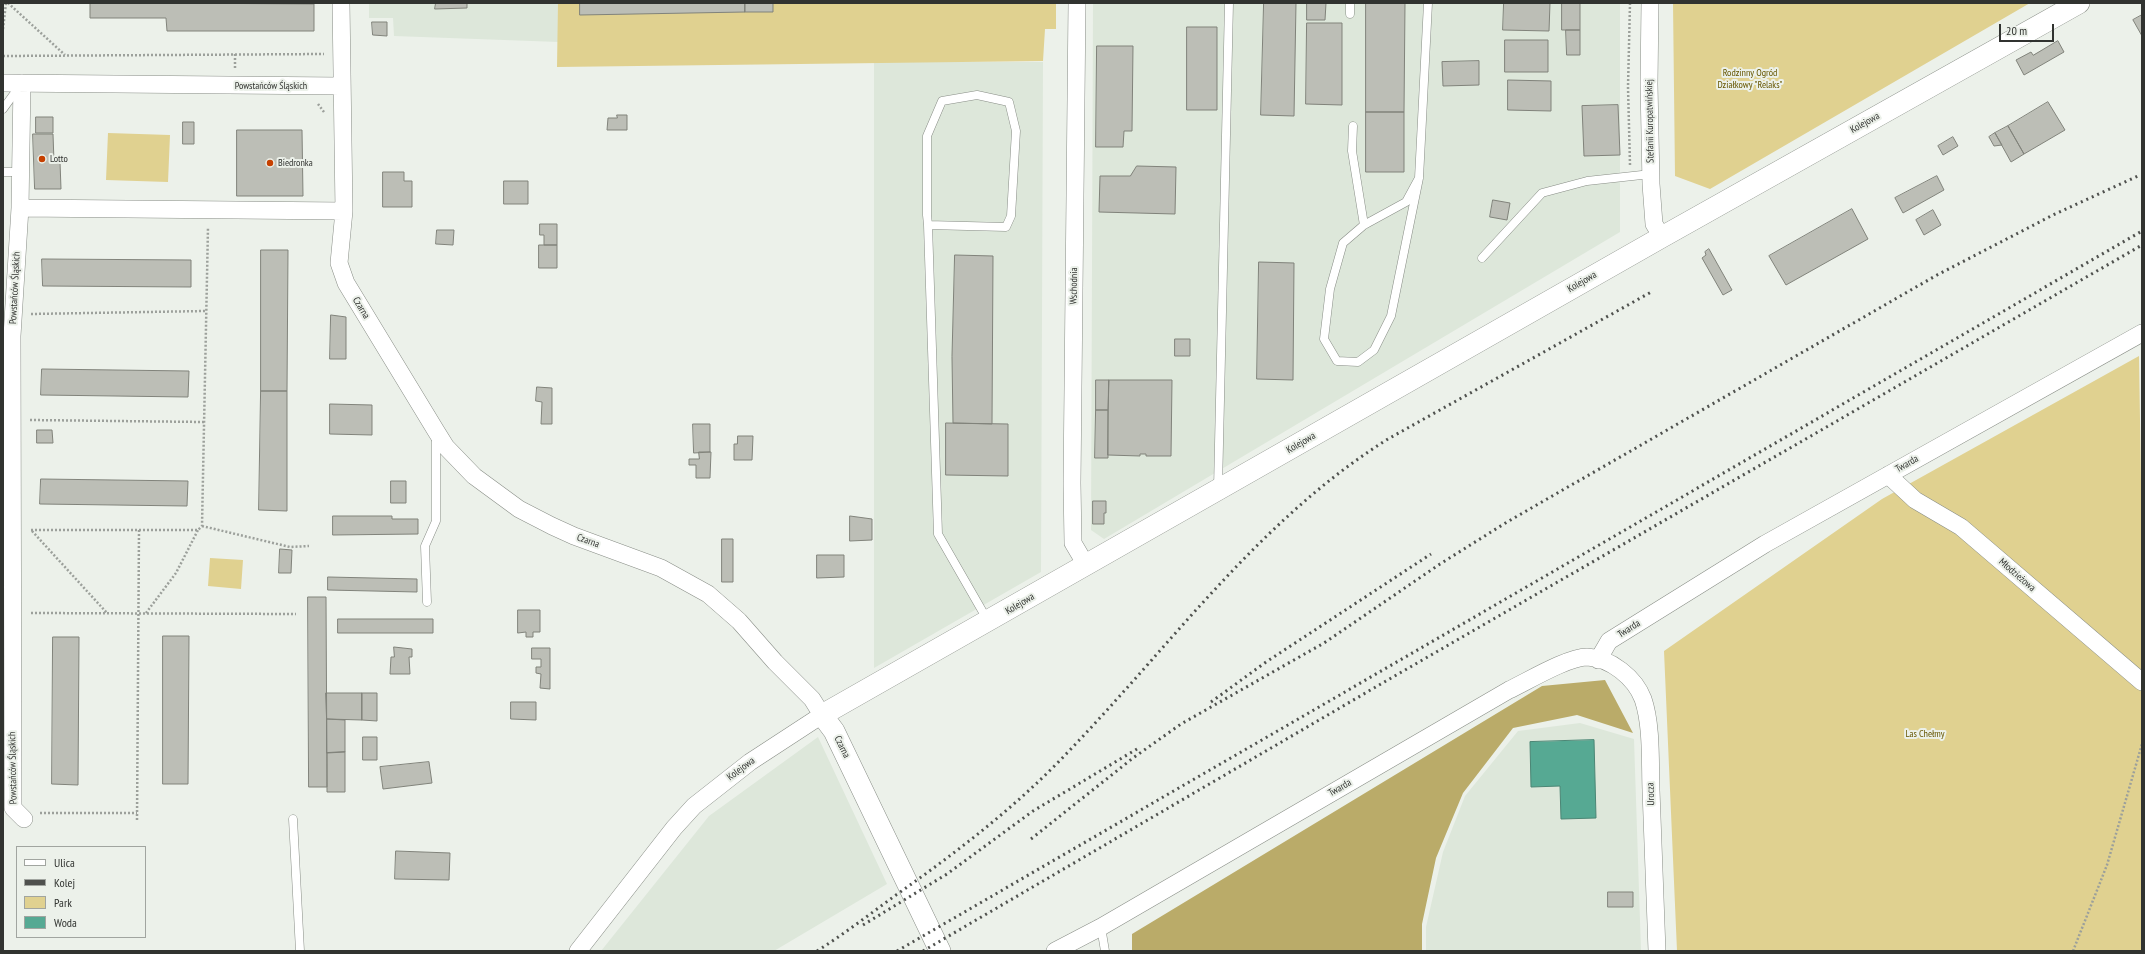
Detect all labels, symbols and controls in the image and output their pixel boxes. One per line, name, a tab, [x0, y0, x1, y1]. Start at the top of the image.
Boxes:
scale bar	[2001, 16, 2056, 42]
text: 20 m	[2006, 23, 2027, 38]
park label: Rodzinny Ogród Działkowy "Relaks"	[1718, 67, 1782, 90]
street label: Stefanii Kuropatwińskiej	[1643, 79, 1657, 163]
street label: Powstańców Śląskich	[235, 80, 307, 92]
street label: Kolejowa	[1848, 110, 1882, 136]
place label: Lotto	[50, 153, 68, 165]
marker: Lotto	[37, 154, 47, 164]
place label: Biedronka	[278, 157, 313, 169]
marker: Biedronka	[265, 158, 275, 168]
street label: Powstańców Śląskich	[7, 251, 23, 325]
street label: Wschodnia	[1068, 267, 1080, 305]
street label: Kolejowa	[1565, 269, 1599, 295]
street label: Czarna	[350, 295, 372, 321]
street label: Kolejowa	[1284, 430, 1318, 456]
street label: Twarda	[1893, 453, 1921, 475]
street label: Czarna	[575, 532, 601, 550]
street label: Młodzieżowa	[1996, 556, 2038, 594]
street label: Kolejowa	[1003, 591, 1037, 617]
street label: Twarda	[1615, 617, 1643, 641]
park label: Las Chełmy	[1905, 728, 1945, 740]
street label: Powstańców Śląskich	[6, 732, 20, 804]
street label: Czarna	[832, 734, 852, 760]
street label: Kolejowa	[725, 755, 757, 783]
street label: Twarda	[1326, 777, 1354, 799]
street label: Urocza	[1645, 782, 1657, 806]
legend	[16, 846, 146, 938]
text: Ulica	[54, 855, 75, 870]
text: Kolej	[54, 875, 75, 890]
text: Park	[54, 895, 72, 910]
text: Woda	[54, 915, 77, 930]

